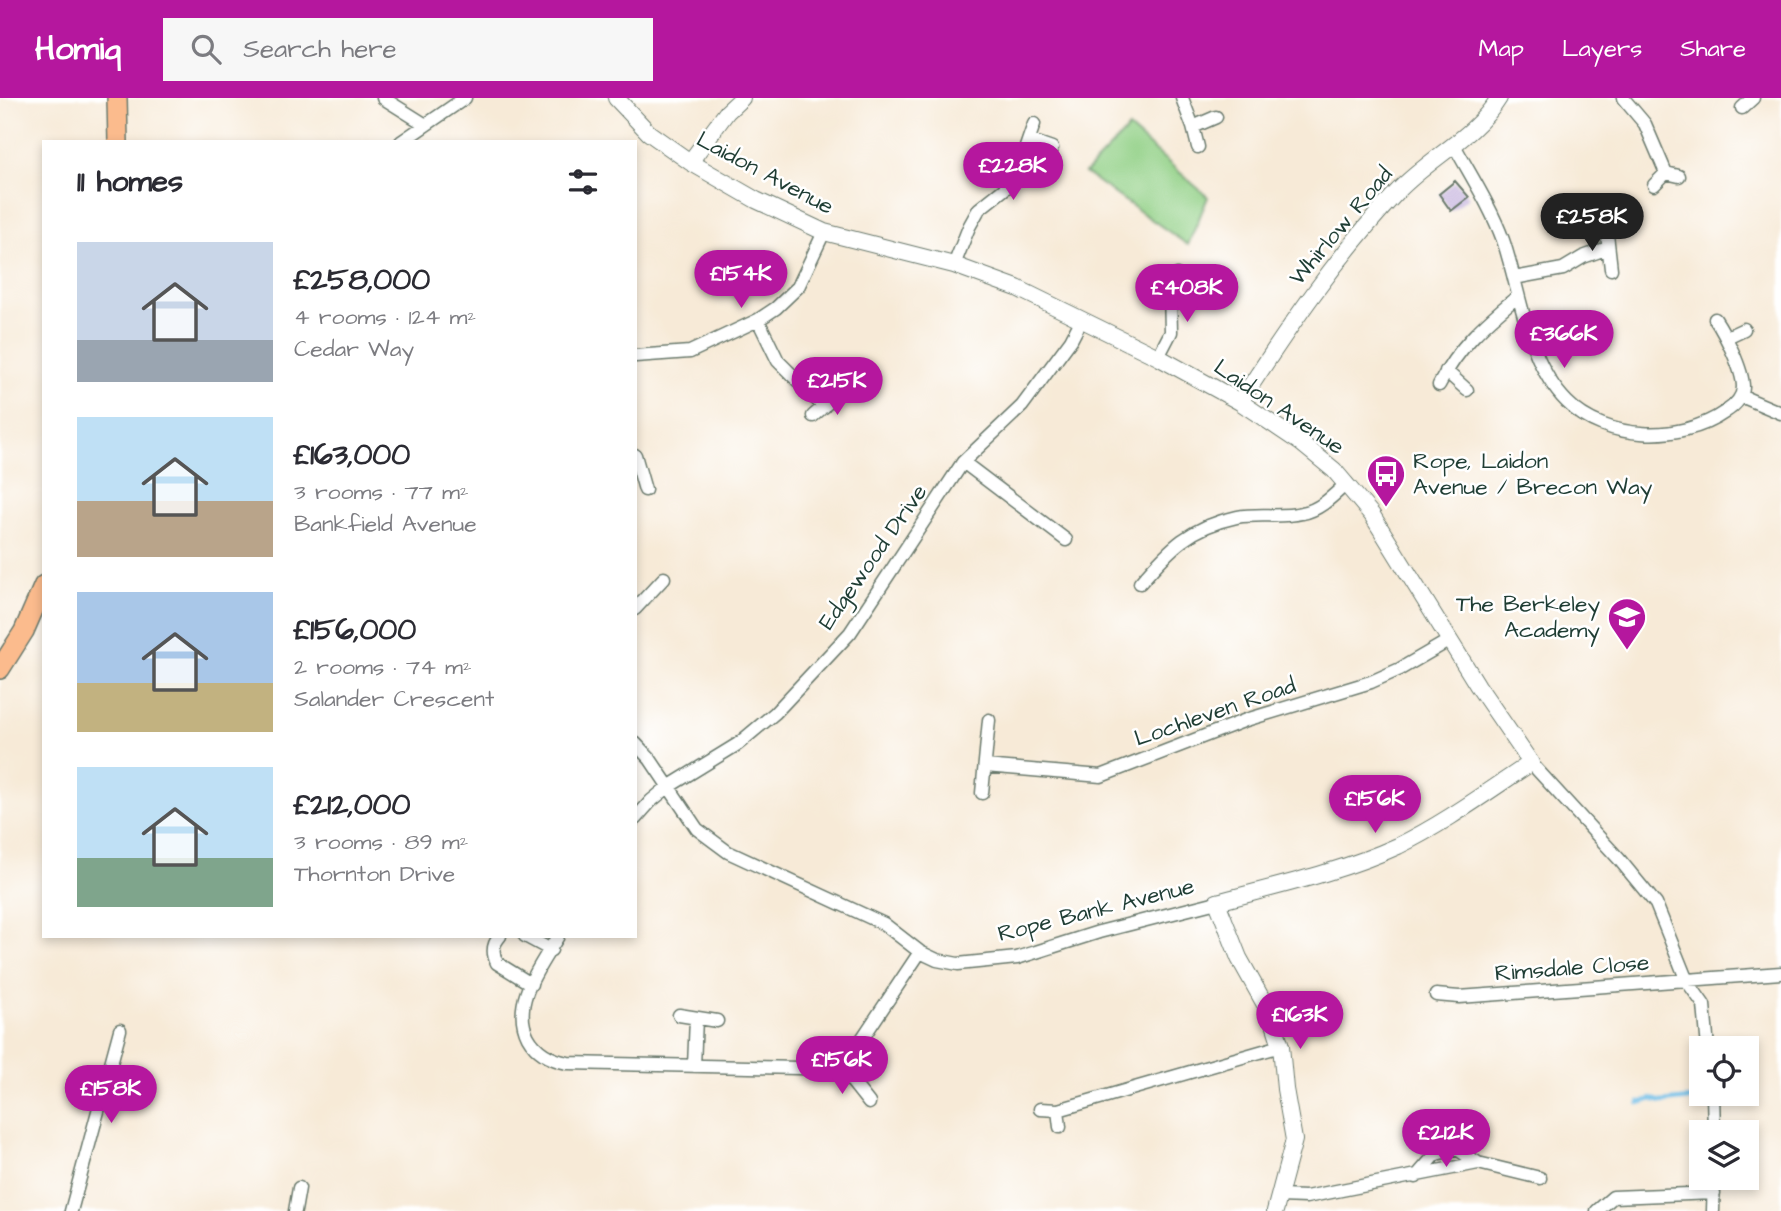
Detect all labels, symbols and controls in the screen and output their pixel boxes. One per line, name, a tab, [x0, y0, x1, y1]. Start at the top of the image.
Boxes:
search box	[163, 18, 653, 81]
text: Homiq	[35, 26, 121, 72]
icon: search	[187, 30, 225, 68]
text: Search here	[243, 31, 397, 67]
text: Map	[1479, 32, 1524, 66]
text: Layers	[1562, 32, 1642, 66]
text: Share	[1680, 32, 1746, 66]
street label: Laidon Avenue	[691, 123, 839, 223]
pin: £228K	[964, 142, 1062, 202]
text: £228K	[979, 149, 1047, 181]
street label: Whirlow Road	[1282, 159, 1400, 292]
text: 11 homes	[77, 161, 183, 203]
icon: filters	[564, 163, 602, 201]
pin: £258K	[1543, 194, 1641, 253]
text: £258K	[1557, 200, 1627, 232]
pin: £154K	[692, 250, 790, 310]
text: £154K	[710, 257, 772, 289]
text: £258,000	[294, 259, 430, 301]
pin: £408K	[1138, 264, 1236, 324]
icon: home	[133, 270, 217, 354]
text: £408K	[1151, 271, 1223, 303]
text: 4 rooms · 124 m²	[294, 301, 476, 333]
pin: £366K	[1515, 310, 1613, 370]
text: £366K	[1531, 317, 1597, 349]
text: Cedar Way	[294, 333, 414, 365]
street label: Laidon Avenue	[1207, 351, 1351, 463]
pin: £215K	[788, 358, 886, 417]
text: £215K	[808, 364, 866, 396]
text: £163,000	[294, 434, 410, 476]
icon: home	[133, 445, 217, 529]
place label: Rope, Laidon Avenue / Brecon Way	[1413, 445, 1653, 504]
bus stop icon: Rope, Laidon Avenue / Brecon Way	[1365, 453, 1407, 508]
text: 3 rooms · 77 m²	[294, 476, 469, 508]
street label: Edgewood Drive	[811, 478, 936, 637]
text: Bankfield Avenue	[294, 508, 477, 540]
place label: The Berkeley Academy	[1456, 588, 1600, 647]
school or university icon: The Berkeley Academy	[1606, 596, 1648, 651]
text: £156,000	[294, 609, 416, 651]
icon: home	[133, 620, 217, 704]
text: 2 rooms · 74 m²	[294, 651, 472, 683]
street label: Lochleven Road	[1130, 669, 1300, 755]
text: Salander Crescent	[294, 683, 494, 715]
pin: £156K	[1326, 776, 1424, 835]
text: £156K	[1345, 782, 1405, 814]
text: £212,000	[294, 784, 410, 826]
icon: home	[133, 795, 217, 879]
text: 3 rooms · 89 m²	[294, 826, 468, 858]
text: Thornton Drive	[294, 858, 455, 890]
street label: Rope Bank Avenue	[994, 870, 1198, 950]
street label: Rimsdale Close	[1494, 947, 1650, 989]
pin: £163K	[1251, 992, 1349, 1051]
text: £163K	[1272, 998, 1328, 1030]
map controls	[1689, 1036, 1759, 1190]
button: locate	[1689, 1036, 1759, 1106]
pin: £156K	[793, 1037, 891, 1096]
text: £156K	[812, 1043, 872, 1075]
pin: £158K	[62, 1066, 160, 1125]
text: £158K	[81, 1072, 141, 1104]
pin: £212K	[1397, 1110, 1495, 1169]
text: £212K	[1418, 1116, 1474, 1148]
button: layers	[1689, 1120, 1759, 1190]

